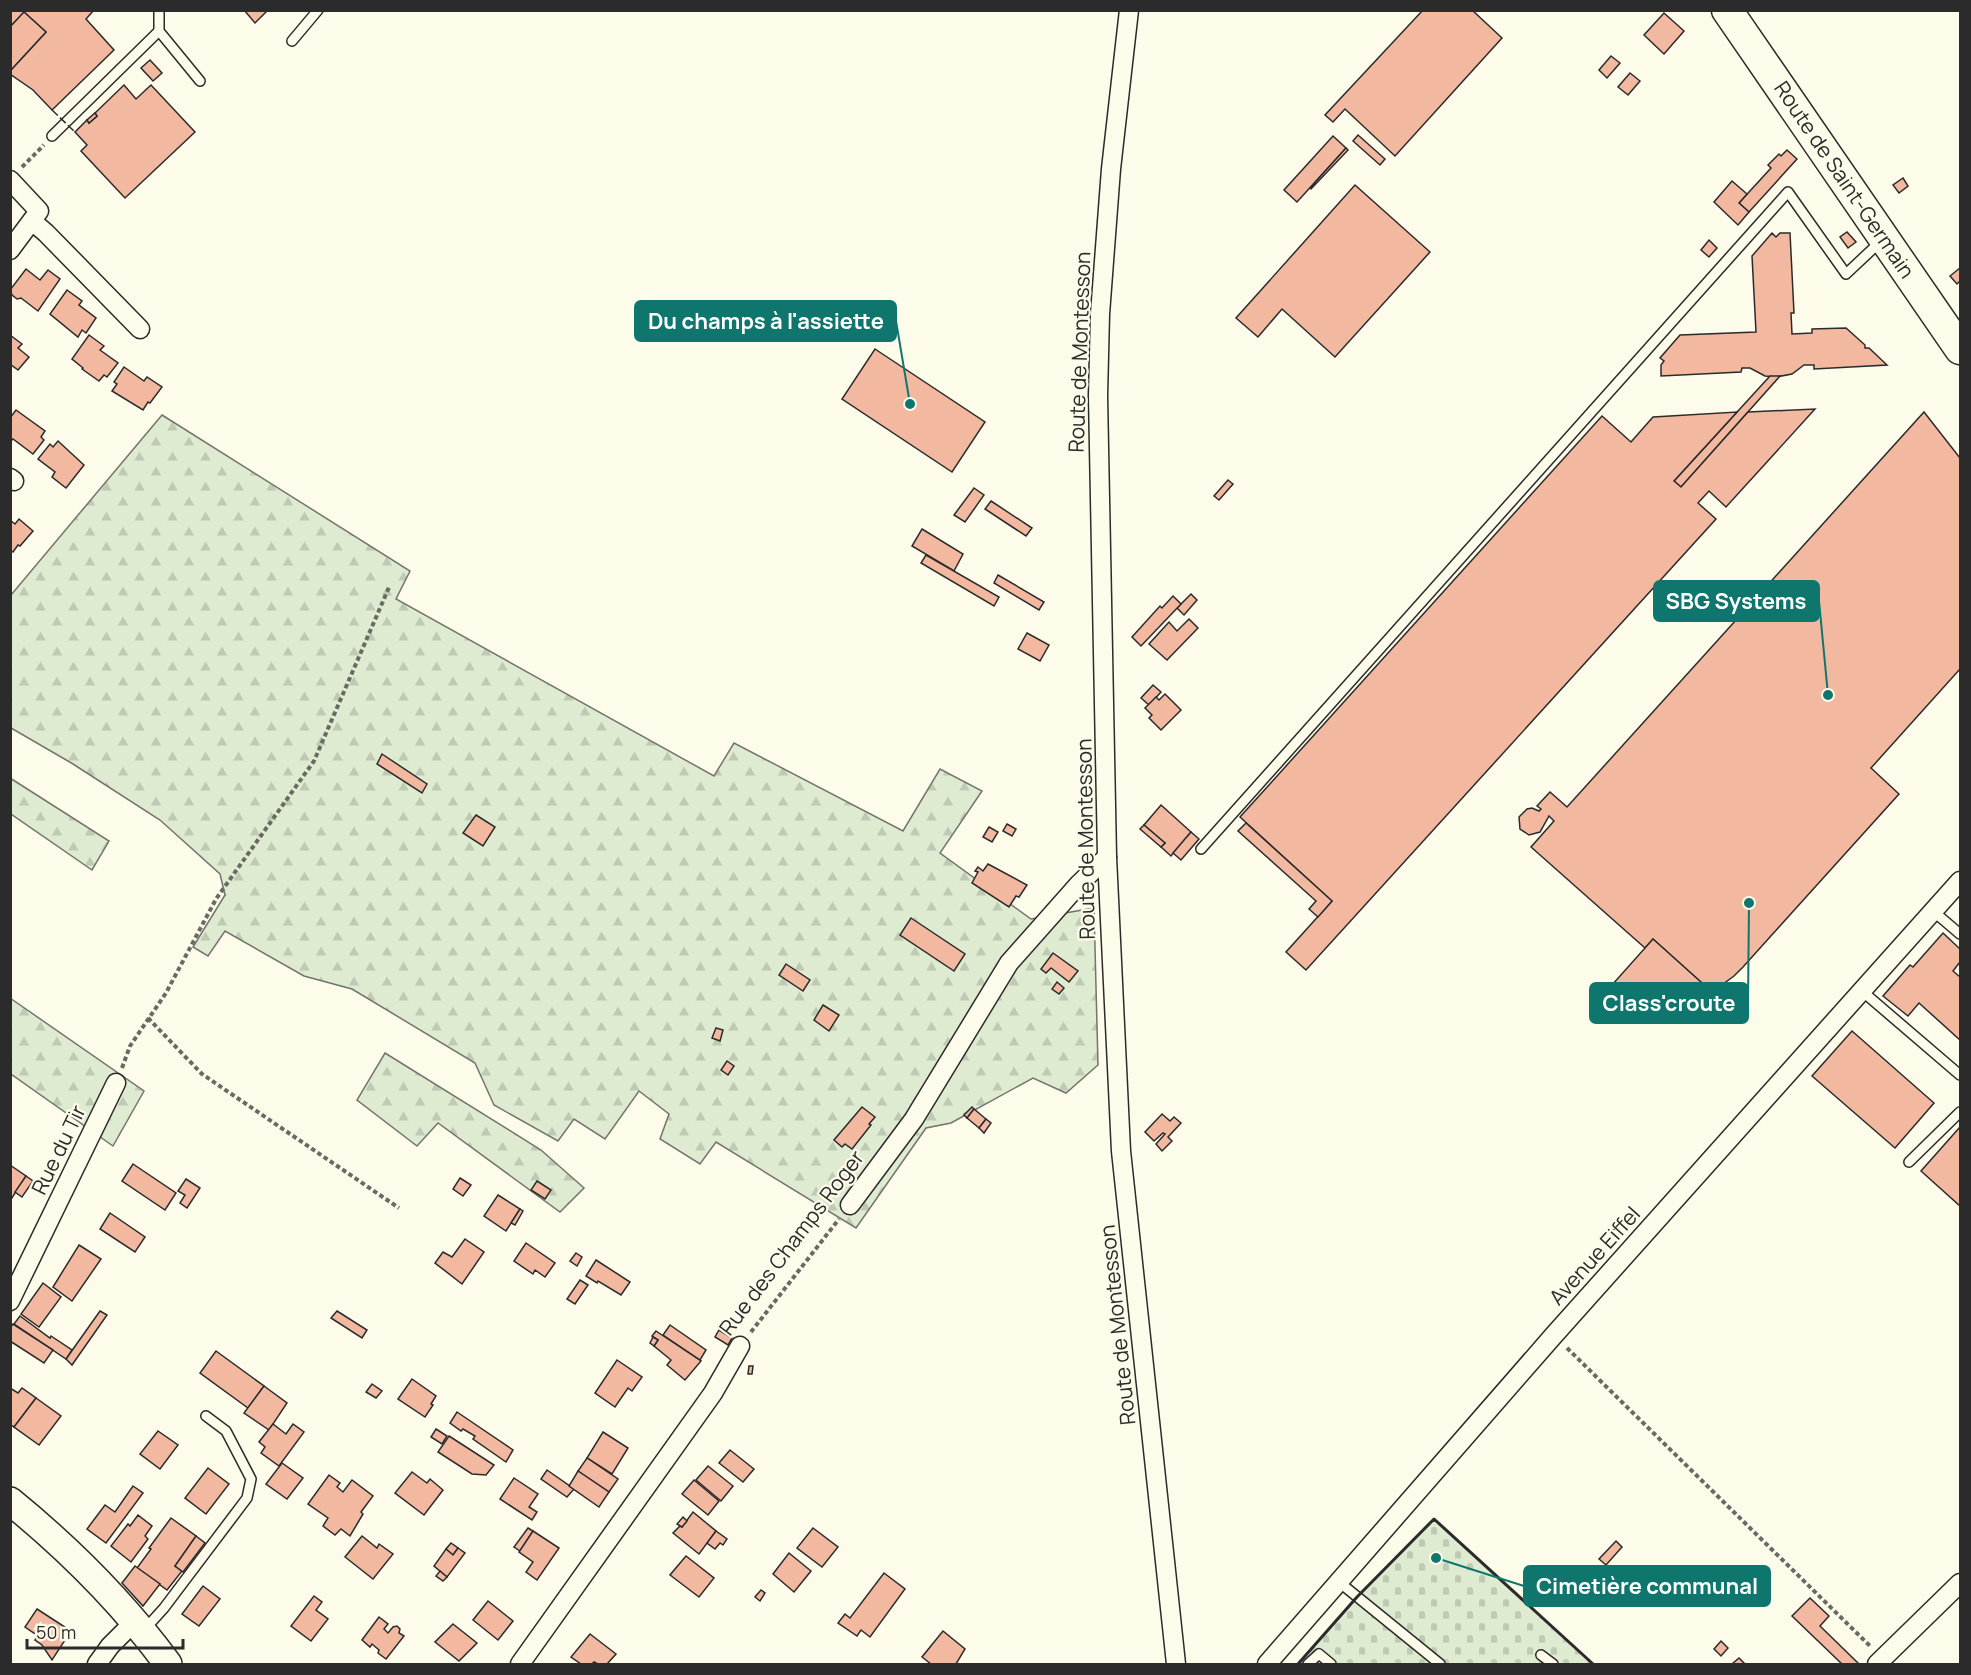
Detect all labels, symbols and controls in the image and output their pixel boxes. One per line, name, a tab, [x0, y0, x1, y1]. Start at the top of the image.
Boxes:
street label: Route de Saint-Germain	[1768, 75, 1921, 284]
street label: Route de Montesson	[1061, 251, 1097, 453]
callout: Du champs à l'assiette	[635, 301, 896, 341]
text: Du champs à l'assiette	[648, 306, 884, 336]
callout: SBG Systems	[1654, 581, 1819, 621]
text: SBG Systems	[1666, 586, 1807, 616]
street label: Route de Montesson	[1069, 738, 1101, 940]
callout: Class'croute	[1590, 983, 1748, 1023]
text: Class'croute	[1602, 988, 1736, 1018]
street label: Rue du Tir	[24, 1100, 92, 1199]
street label: Rue des Champs Roger	[712, 1144, 870, 1341]
street label: Avenue Eiffel	[1542, 1200, 1646, 1311]
street label: Route de Montesson	[1093, 1224, 1141, 1427]
callout: Cimetière communal	[1524, 1566, 1770, 1606]
text: Cimetière communal	[1536, 1571, 1758, 1601]
scale bar	[27, 1612, 183, 1650]
text: 50 m	[36, 1620, 76, 1644]

